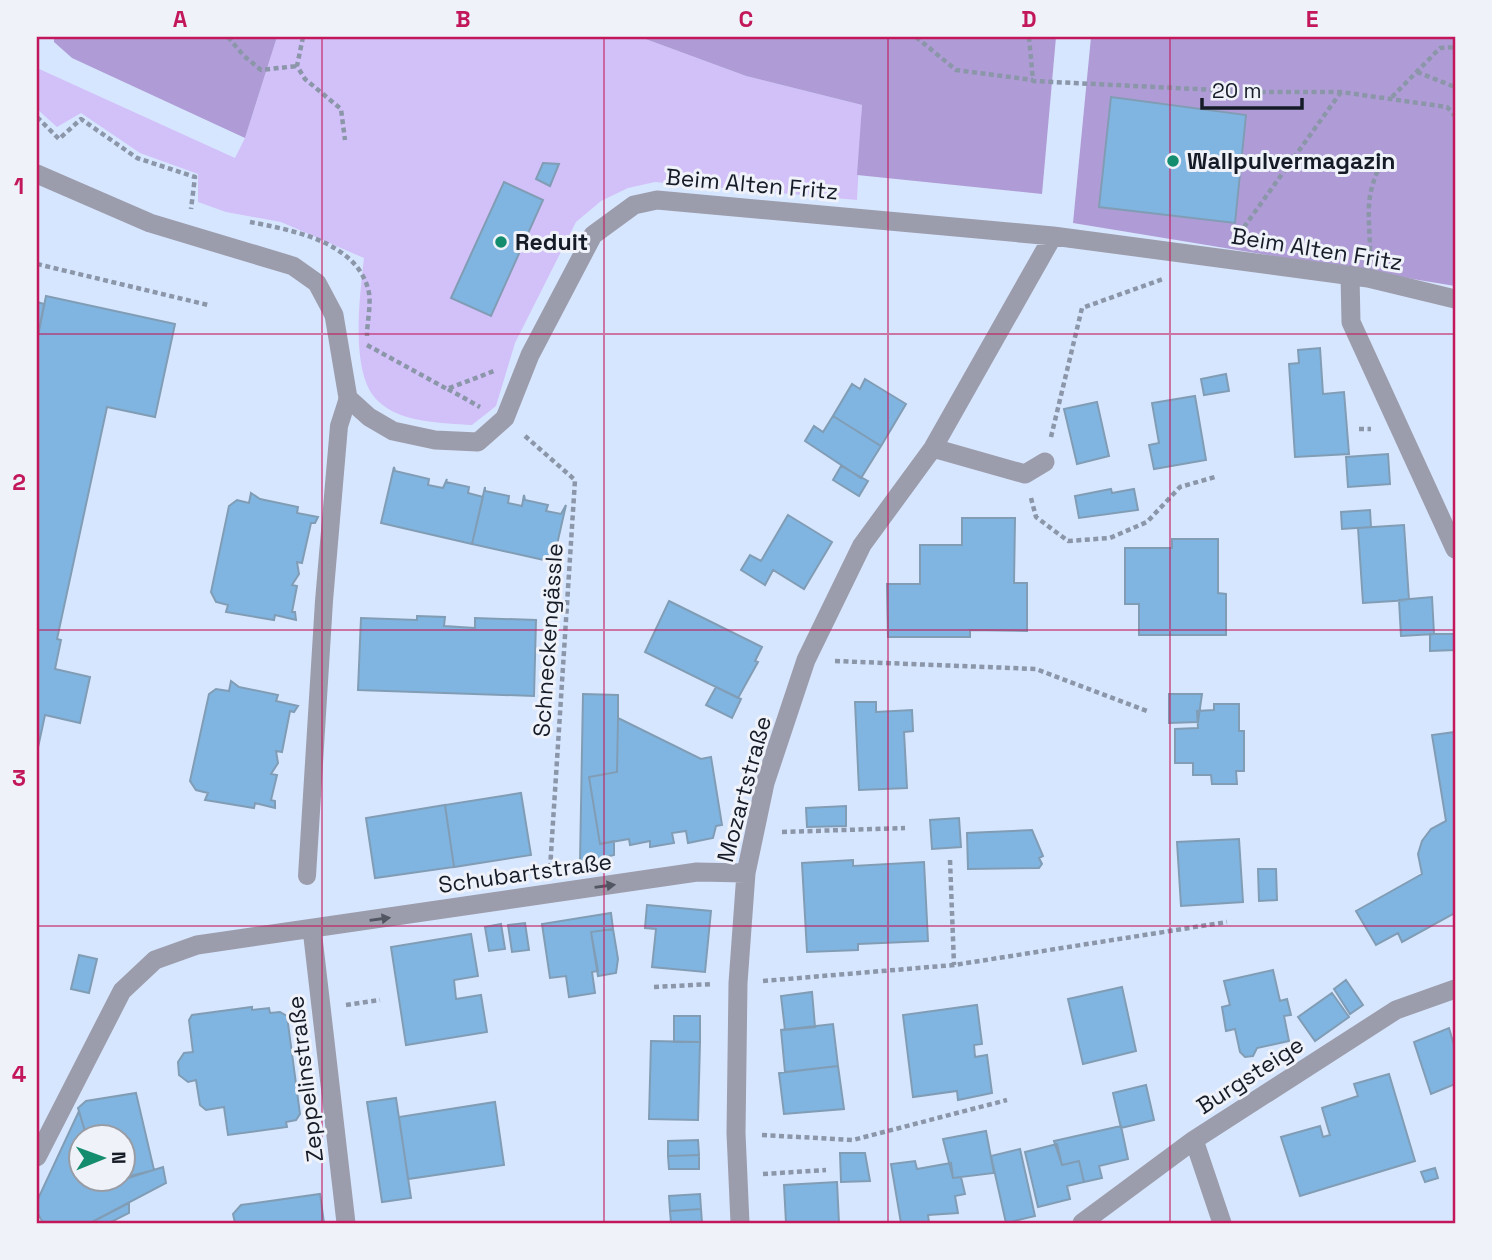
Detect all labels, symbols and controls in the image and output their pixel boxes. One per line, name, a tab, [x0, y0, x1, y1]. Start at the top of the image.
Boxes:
text: A	[173, 4, 188, 34]
text: B	[455, 4, 471, 34]
text: C	[739, 4, 753, 34]
text: D	[1021, 4, 1037, 34]
text: E	[1306, 4, 1318, 34]
scale bar	[1202, 66, 1301, 110]
text: 20 m	[1212, 77, 1262, 104]
place label: Wallpulvermagazin	[1187, 146, 1396, 176]
marker: Wallpulvermagazin	[1165, 153, 1181, 169]
street label: Beim Alten Fritz	[664, 162, 840, 206]
text: 1	[14, 171, 24, 201]
street label: Beim Alten Fritz	[1229, 221, 1405, 277]
place label: Reduit	[515, 227, 588, 257]
marker: Reduit	[493, 234, 509, 250]
text: 2	[12, 467, 26, 497]
street label: Schneckengässle	[526, 542, 570, 738]
street label: Mozartstraße	[710, 713, 778, 865]
text: 3	[12, 763, 26, 793]
street label: Schubartstraße	[436, 846, 614, 900]
one-way arrow	[594, 880, 616, 891]
one-way arrow	[369, 913, 391, 924]
street label: Zeppelinstraße	[280, 994, 330, 1164]
street label: Burgsteige	[1191, 1029, 1309, 1121]
text: 4	[12, 1059, 27, 1089]
north arrow	[66, 1124, 136, 1194]
text: N	[106, 1151, 131, 1164]

